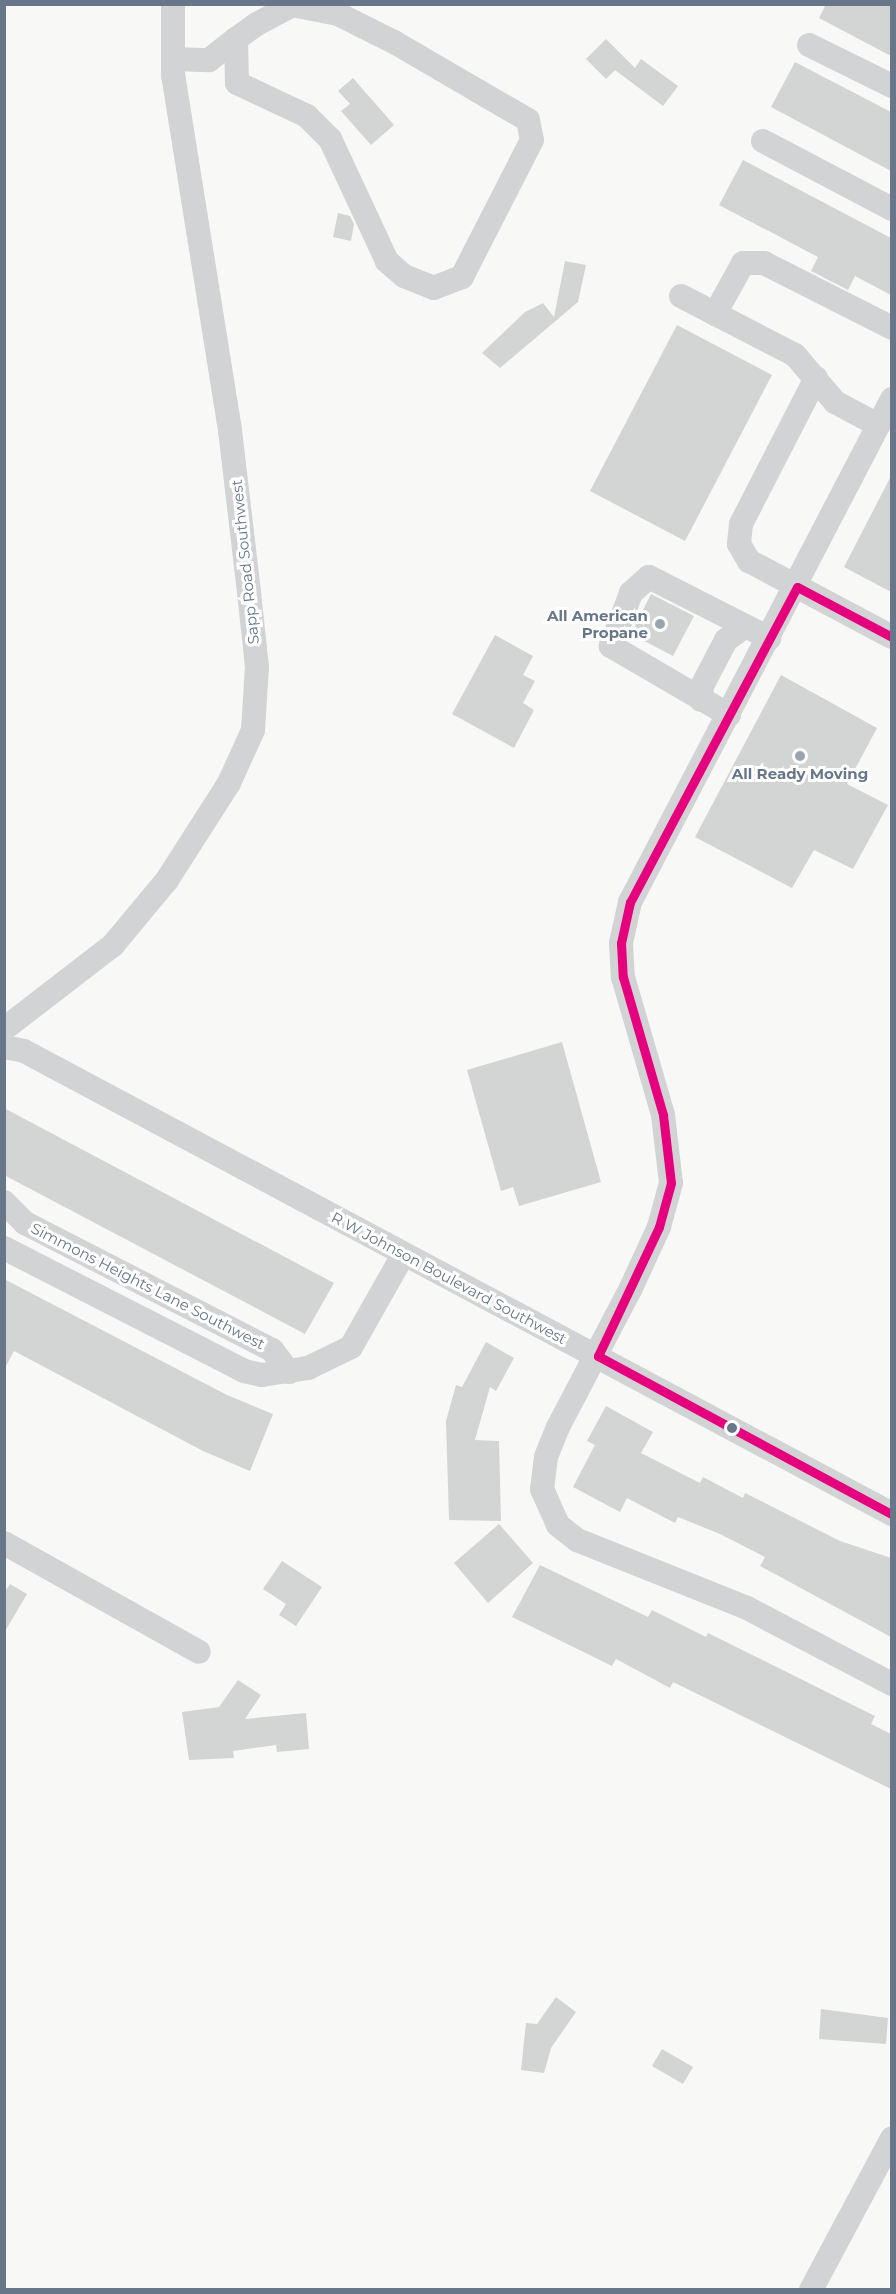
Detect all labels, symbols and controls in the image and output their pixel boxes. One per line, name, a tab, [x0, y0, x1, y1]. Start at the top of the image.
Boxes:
street label: Sapp Road Southwest	[227, 479, 263, 645]
place label: All American Propane	[547, 606, 648, 641]
marker: All American Propane	[653, 617, 667, 631]
marker: All Ready Moving	[793, 749, 807, 763]
place label: All Ready Moving	[732, 765, 868, 783]
street label: R W Johnson Boulevard Southwest	[328, 1208, 570, 1348]
street label: Simmons Heights Lane Southwest	[28, 1219, 268, 1353]
unlabelled marker	[726, 1422, 738, 1434]

